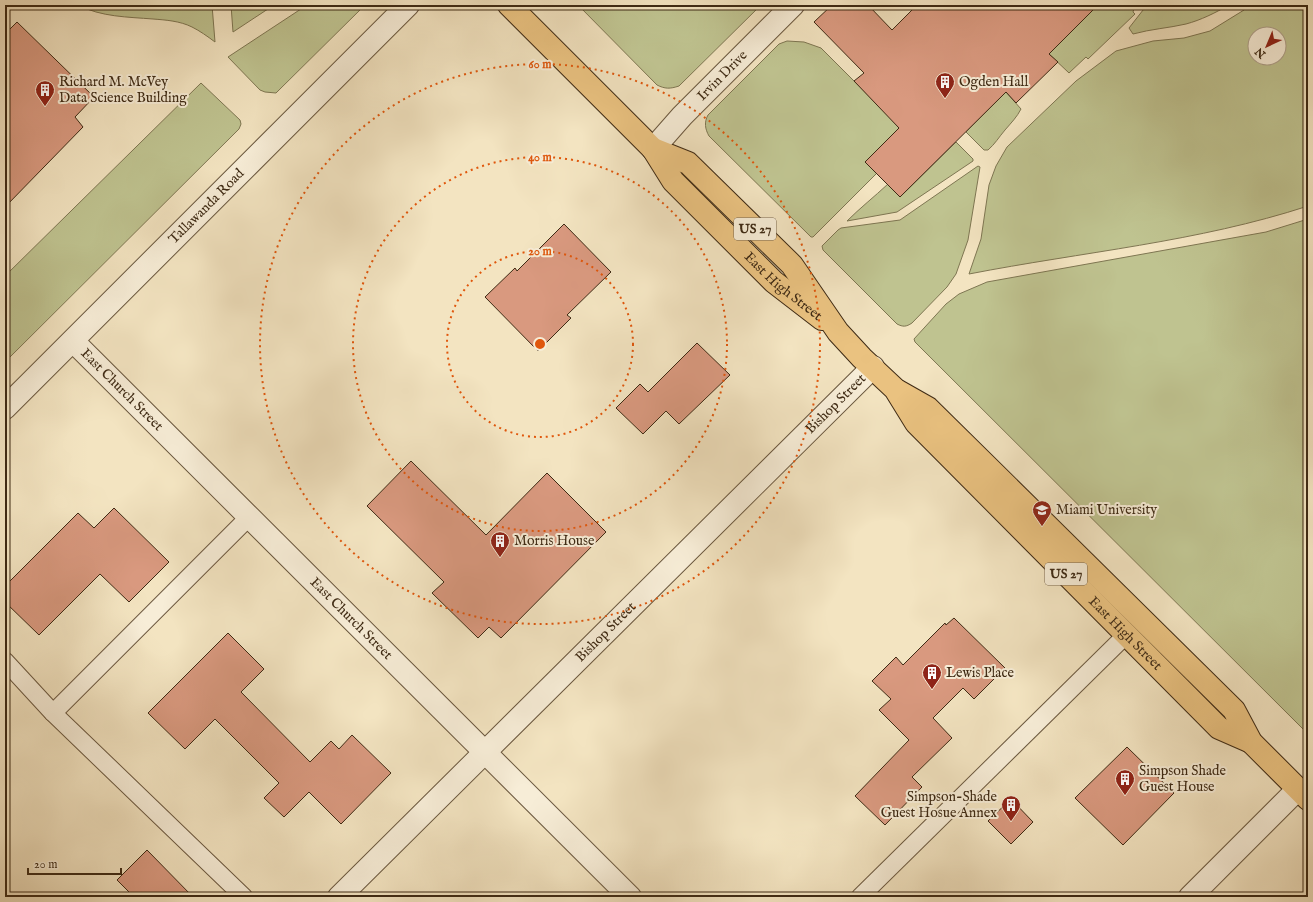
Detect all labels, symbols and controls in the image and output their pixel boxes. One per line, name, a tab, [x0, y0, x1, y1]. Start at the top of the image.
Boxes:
north arrow	[1247, 26, 1287, 66]
text: N	[1252, 44, 1270, 62]
street label: Irvin Drive	[693, 46, 752, 105]
text: 60 m	[529, 57, 552, 72]
building icon: Ogden Hall	[934, 71, 956, 99]
place label: Richard M. McVey Data Science Building	[59, 73, 187, 107]
place label: Ogden Hall	[959, 73, 1028, 91]
building icon: Richard M. McVey Data Science Building	[34, 79, 56, 107]
text: 40 m	[528, 150, 553, 165]
street label: Tallawanda Road	[165, 164, 249, 248]
road number: US 27	[734, 218, 776, 240]
text: 20 m	[528, 244, 552, 259]
street label: East High Street	[740, 248, 826, 325]
centre of rings	[533, 337, 547, 351]
street label: East Church Street	[77, 345, 167, 435]
street label: Bishop Street	[802, 370, 870, 438]
school or university icon: Miami University	[1031, 499, 1053, 527]
place label: Miami University	[1056, 501, 1157, 519]
building icon: Morris House	[489, 530, 511, 558]
place label: Morris House	[514, 532, 595, 550]
road number: US 27	[1045, 563, 1087, 585]
street label: East Church Street	[306, 574, 396, 664]
street label: East High Street	[1084, 593, 1166, 675]
street label: Bishop Street	[572, 598, 640, 666]
building icon: Lewis Place	[921, 662, 943, 690]
place label: Lewis Place	[946, 664, 1014, 682]
place label: Simpson Shade Guest House	[1139, 762, 1226, 796]
building icon: Simpson Shade Guest House	[1114, 768, 1136, 796]
place label: Simpson-Shade Guest Hosue Annex	[881, 788, 998, 822]
building icon: Simpson-Shade Guest Hosue Annex	[1000, 794, 1022, 822]
scale bar	[28, 850, 121, 876]
text: 20 m	[34, 857, 57, 872]

